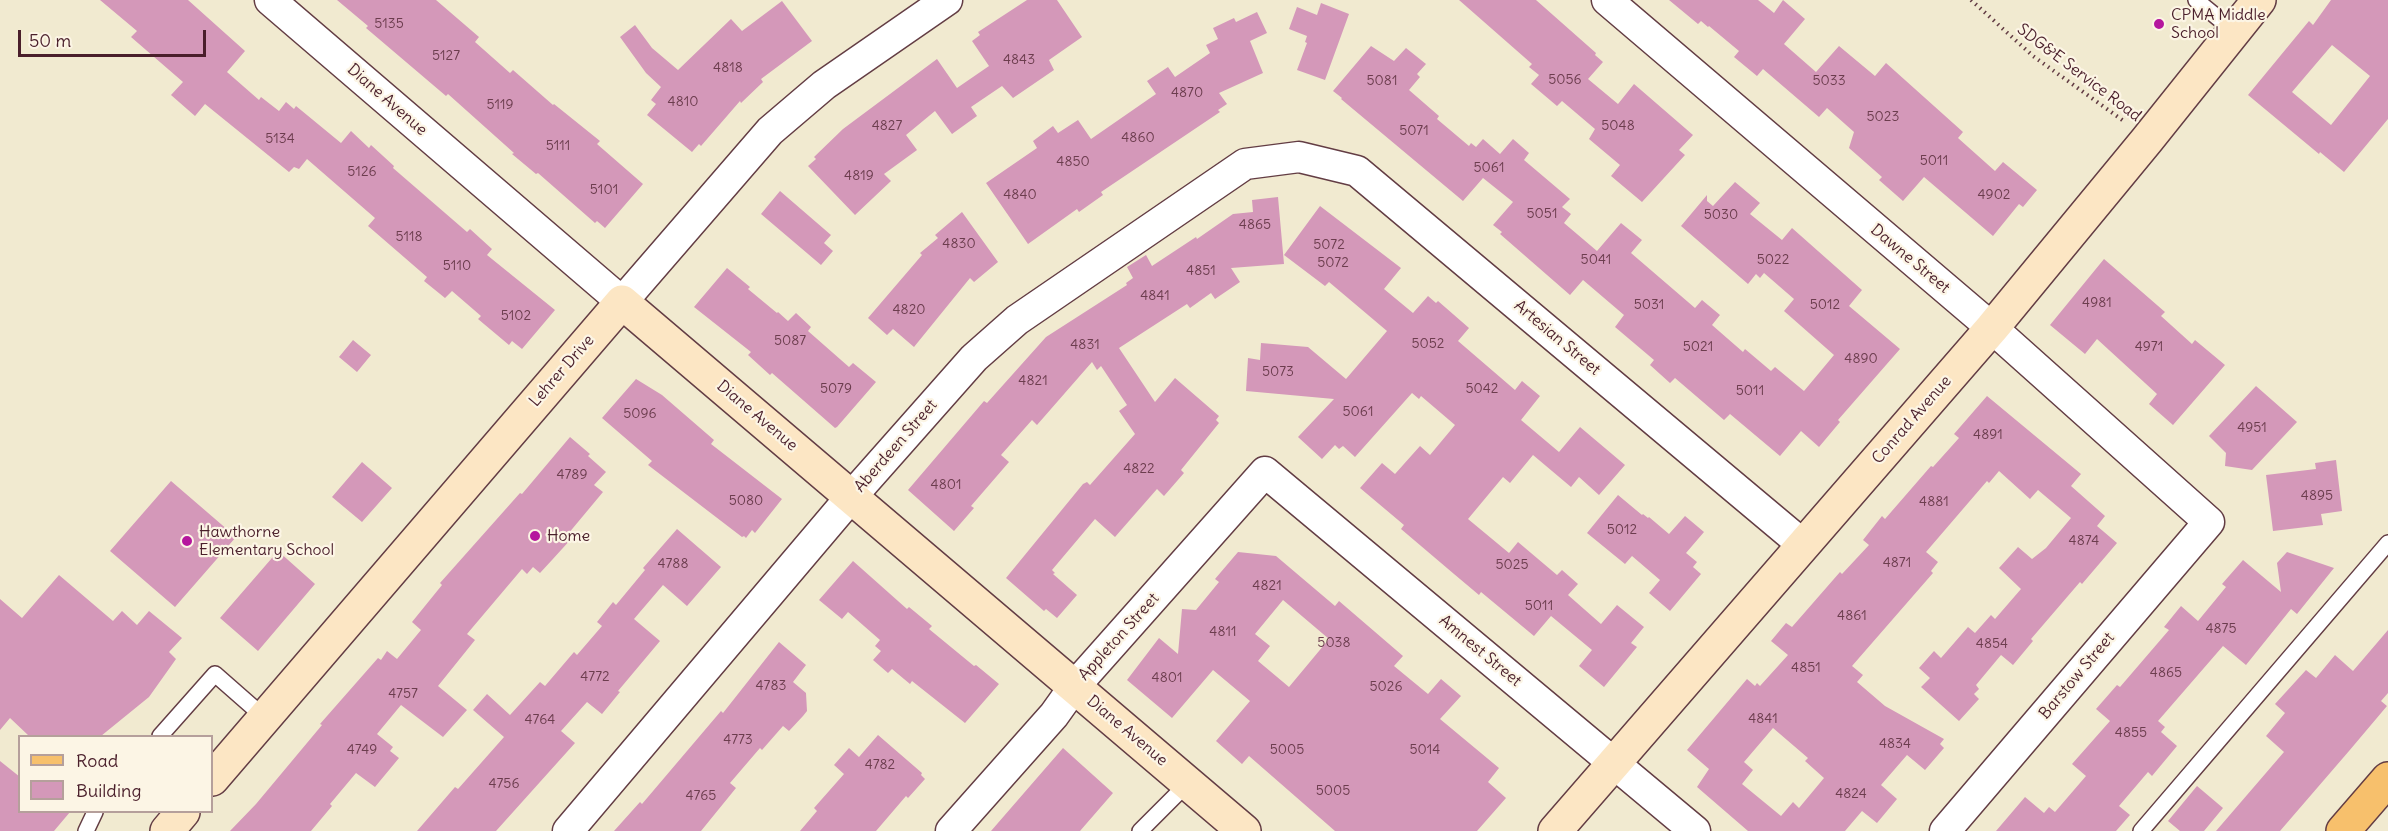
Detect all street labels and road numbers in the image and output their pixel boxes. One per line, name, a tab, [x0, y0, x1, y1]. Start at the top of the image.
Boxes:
street label: SDG&E Service Road	[2013, 20, 2145, 126]
street label: Diane Avenue	[343, 60, 431, 140]
street label: Dawne Street	[1867, 220, 1953, 298]
street label: Artesian Street	[1510, 296, 1604, 380]
street label: Lehrer Drive	[526, 331, 598, 411]
street label: Conrad Avenue	[1868, 372, 1956, 468]
street label: Diane Avenue	[713, 377, 801, 455]
street label: Aberdeen Street	[851, 396, 941, 496]
street label: Appleton Street	[1075, 589, 1163, 685]
street label: Amnest Street	[1435, 611, 1525, 691]
street label: Barstow Street	[2035, 629, 2119, 723]
street label: Diane Avenue	[1083, 692, 1171, 770]

